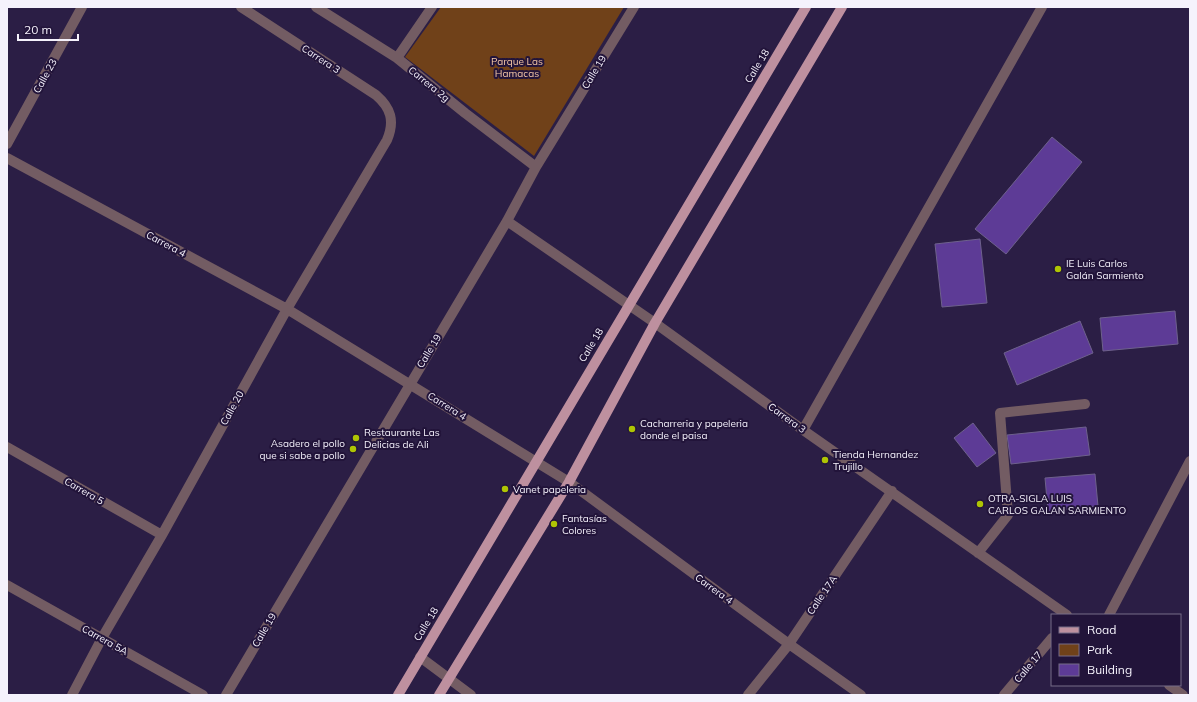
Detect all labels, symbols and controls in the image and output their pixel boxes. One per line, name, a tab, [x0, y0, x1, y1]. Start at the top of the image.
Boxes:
scale bar	[18, 16, 78, 42]
text: 20 m	[24, 22, 52, 37]
street label: Carrera 3	[299, 42, 343, 76]
street label: Calle 18	[742, 47, 772, 85]
street label: Calle 19	[579, 53, 609, 91]
park label: Parque Las Hamacas	[491, 55, 543, 80]
street label: Calle 23	[30, 56, 60, 96]
street label: Carrera 2g	[406, 63, 452, 105]
street label: Carrera 4	[144, 228, 188, 260]
place label: IE Luis Carlos Galán Sarmiento	[1066, 257, 1144, 282]
marker: IE Luis Carlos Galán Sarmiento	[1053, 264, 1063, 274]
street label: Calle 18	[576, 326, 606, 364]
street label: Calle 19	[414, 332, 444, 370]
street label: Calle 20	[217, 388, 247, 428]
street label: Carrera 4	[425, 389, 469, 423]
street label: Carrera 3	[766, 400, 808, 436]
place label: Cacharreria y papeleria donde el paisa	[640, 417, 748, 442]
marker: Cacharreria y papeleria donde el paisa	[627, 424, 637, 434]
place label: Restaurante Las Delicias de Ali	[364, 426, 440, 451]
marker: Restaurante Las Delicias de Ali	[351, 433, 361, 443]
place label: Asadero el pollo que si sabe a pollo	[259, 437, 345, 462]
marker: Asadero el pollo que si sabe a pollo	[348, 444, 358, 454]
place label: Tienda Hernandez Trujillo	[833, 448, 918, 473]
marker: Tienda Hernandez Trujillo	[820, 455, 830, 465]
street label: Carrera 5	[62, 474, 106, 508]
place label: Vanet papeleria	[513, 483, 586, 496]
marker: Vanet papeleria	[500, 484, 510, 494]
place label: OTRA-SIGLA LUIS CARLOS GALAN SARMIENTO	[988, 492, 1127, 517]
marker: OTRA-SIGLA LUIS CARLOS GALAN SARMIENTO	[975, 499, 985, 509]
place label: Fantasías Colores	[562, 512, 607, 537]
marker: Fantasías Colores	[549, 519, 559, 529]
street label: Carrera 4	[693, 571, 735, 607]
street label: Calle 17A	[804, 572, 840, 617]
street label: Calle 18	[411, 605, 441, 643]
street label: Calle 19	[249, 611, 279, 649]
legend	[1051, 614, 1181, 686]
street label: Carrera 5A	[80, 622, 131, 658]
text: Road	[1087, 622, 1116, 637]
text: Park	[1087, 642, 1113, 657]
street label: Calle 17	[1011, 648, 1045, 686]
text: Building	[1087, 662, 1132, 677]

